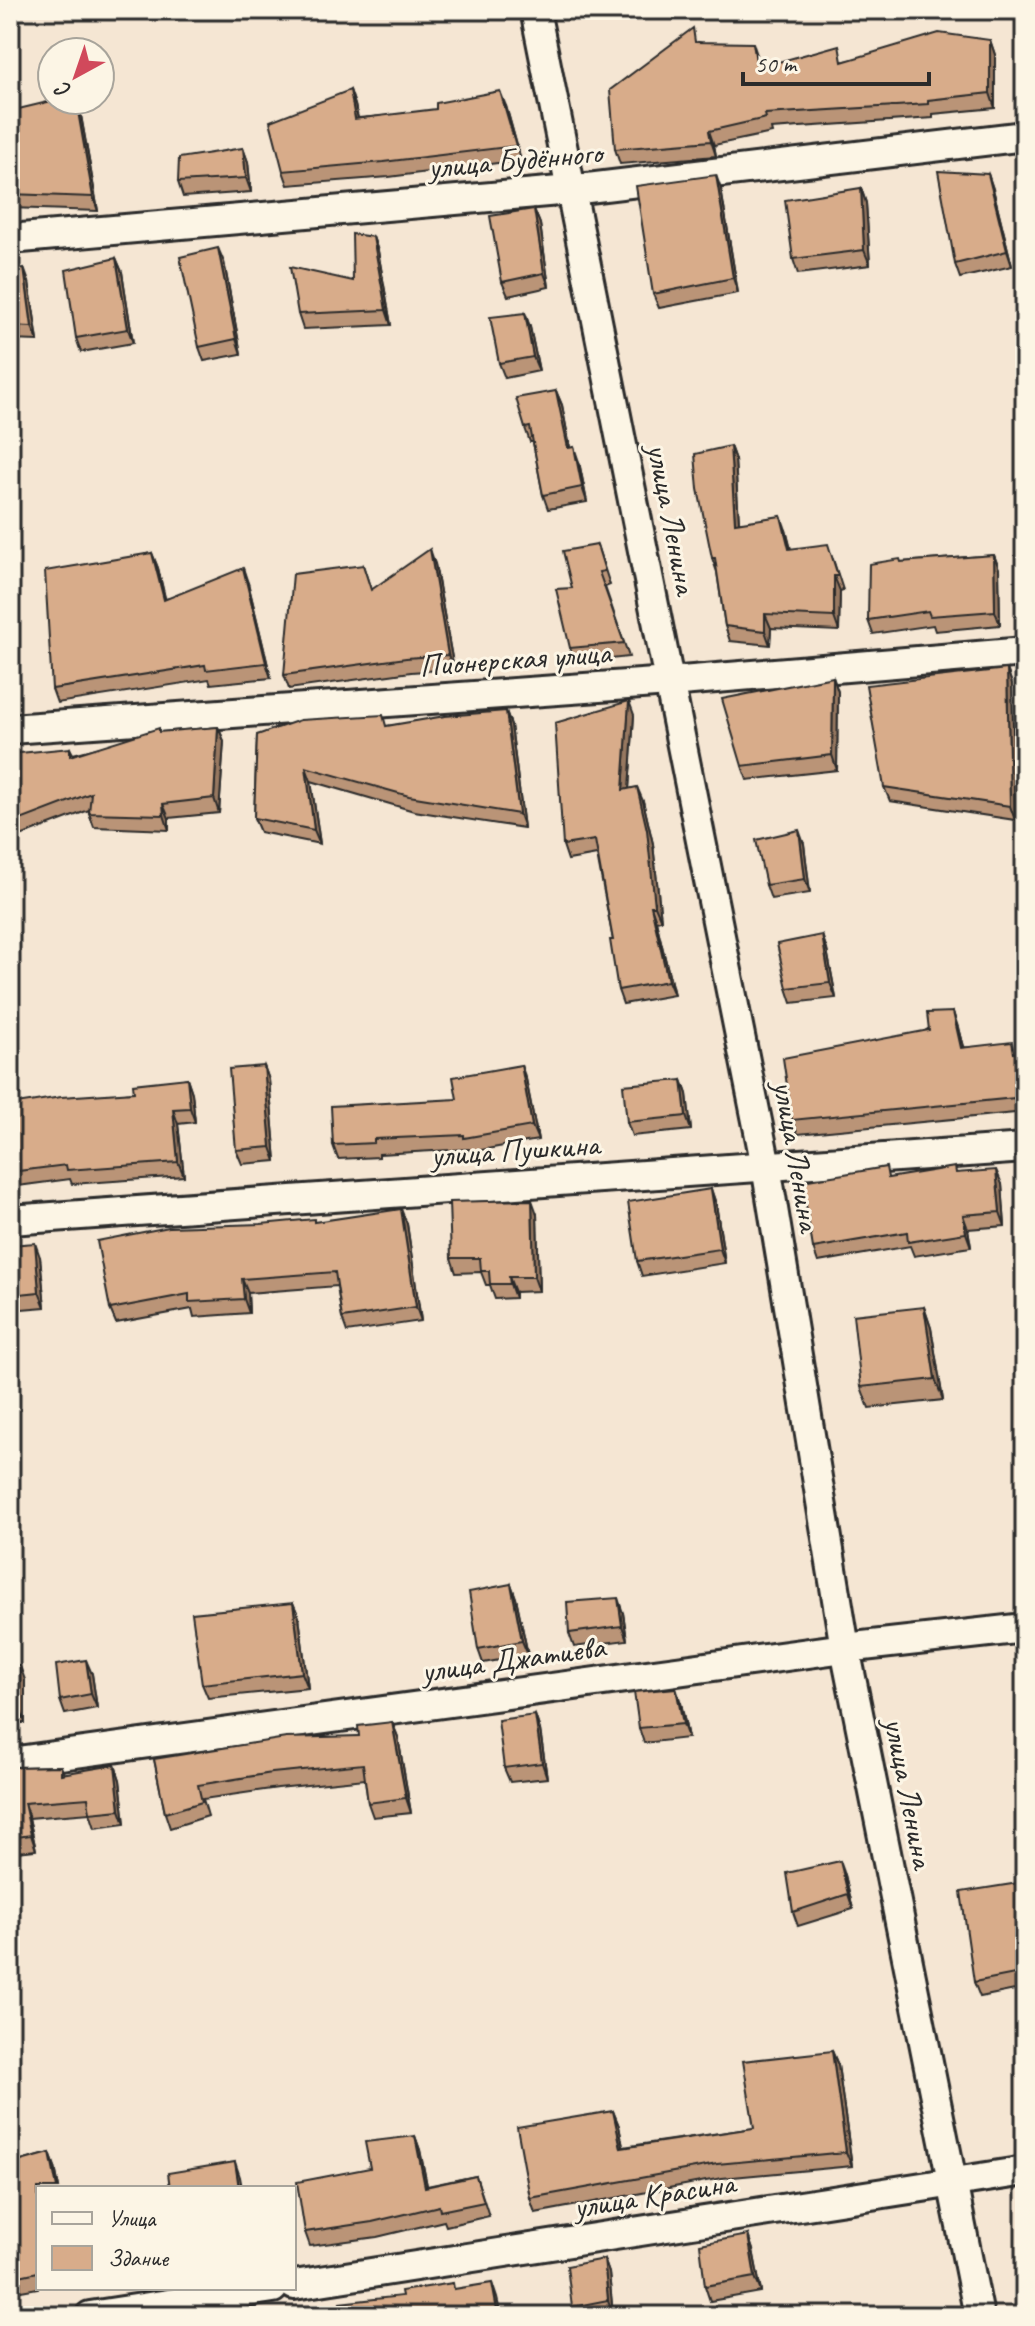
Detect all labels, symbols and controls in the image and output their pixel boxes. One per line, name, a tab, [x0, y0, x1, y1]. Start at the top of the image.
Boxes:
north arrow	[36, 36, 116, 116]
scale bar	[743, 36, 929, 86]
text: 50 m	[755, 49, 798, 79]
text: С	[48, 74, 77, 105]
street label: улица Будённого	[424, 132, 607, 188]
street label: улица Ленина	[637, 438, 707, 600]
street label: Пионерская улица	[418, 632, 614, 686]
street label: улица Ленина	[763, 1076, 831, 1237]
street label: улица Пушкина	[427, 1123, 604, 1176]
street label: улица Джатиева	[417, 1626, 609, 1692]
street label: улица Ленина	[874, 1712, 944, 1874]
street label: улица Красина	[569, 2162, 740, 2228]
legend	[36, 2186, 296, 2290]
text: Улица	[108, 2203, 157, 2233]
text: Здание	[108, 2243, 170, 2273]

